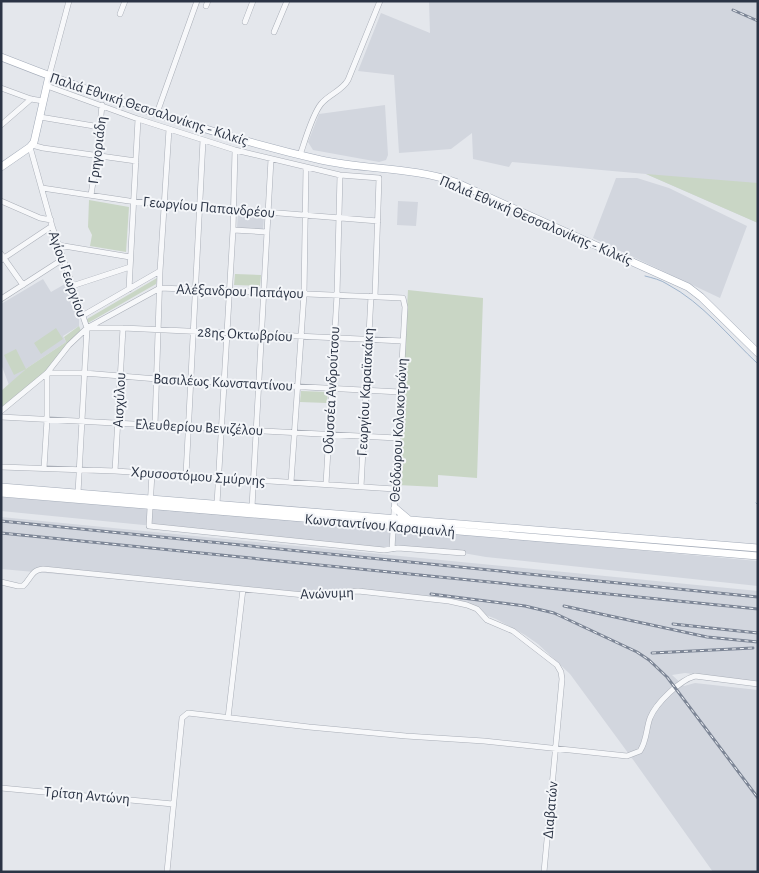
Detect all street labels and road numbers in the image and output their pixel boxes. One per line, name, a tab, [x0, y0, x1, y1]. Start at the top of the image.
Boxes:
street label: Παλιά Εθνική Θεσσαλονίκης - Κιλκίς	[48, 70, 250, 149]
street label: Γρηγοριάδη	[86, 115, 109, 185]
street label: Παλιά Εθνική Θεσσαλονίκης - Κιλκίς	[437, 173, 635, 268]
street label: Γεωργίου Παπανδρέου	[142, 194, 276, 221]
street label: Αγίου Γεωργίου	[46, 229, 89, 319]
street label: Αλέξανδρου Παπάγου	[176, 282, 304, 301]
street label: 28ης Οκτωβρίου	[197, 325, 293, 344]
street label: Οδυσσέα Ανδρούτσου	[321, 326, 342, 454]
street label: Γεωργίου Καραϊσκάκη	[355, 327, 376, 457]
street label: Θεόδωρου Κολοκοτρώνη	[387, 358, 410, 503]
street label: Βασιλέως Κωνσταντίνου	[153, 371, 293, 394]
street label: Αισχύλου	[111, 372, 128, 428]
street label: Ελευθερίου Βενιζέλου	[135, 417, 263, 438]
street label: Χρυσοστόμου Σμύρνης	[130, 464, 266, 489]
street label: Κωνσταντίνου Καραμανλή	[304, 511, 456, 540]
street label: Ανώνυμη	[300, 585, 354, 602]
street label: Διαβατών	[541, 781, 560, 839]
street label: Τρίτση Αντώνη	[43, 784, 131, 807]

